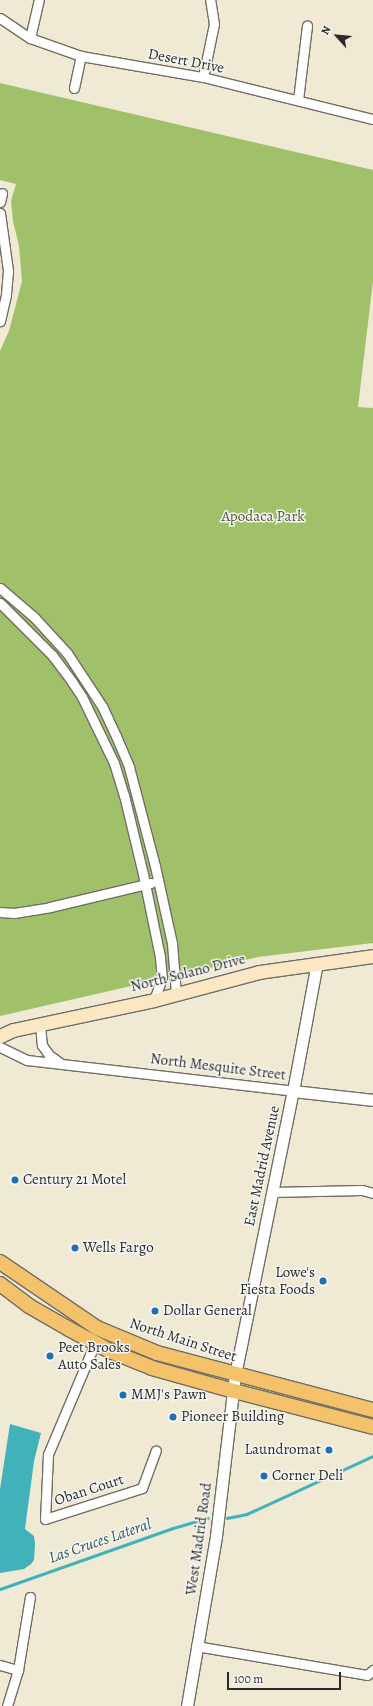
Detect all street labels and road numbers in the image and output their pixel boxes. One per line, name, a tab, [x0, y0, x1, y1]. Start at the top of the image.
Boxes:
street label: Desert Drive	[146, 45, 226, 77]
street label: North Solano Drive	[129, 950, 247, 996]
street label: North Mesquite Street	[149, 1050, 287, 1084]
street label: East Madrid Avenue	[240, 1104, 284, 1228]
street label: North Main Street	[127, 1314, 239, 1366]
street label: Oban Court	[52, 1470, 126, 1510]
street label: West Madrid Road	[182, 1482, 216, 1596]

